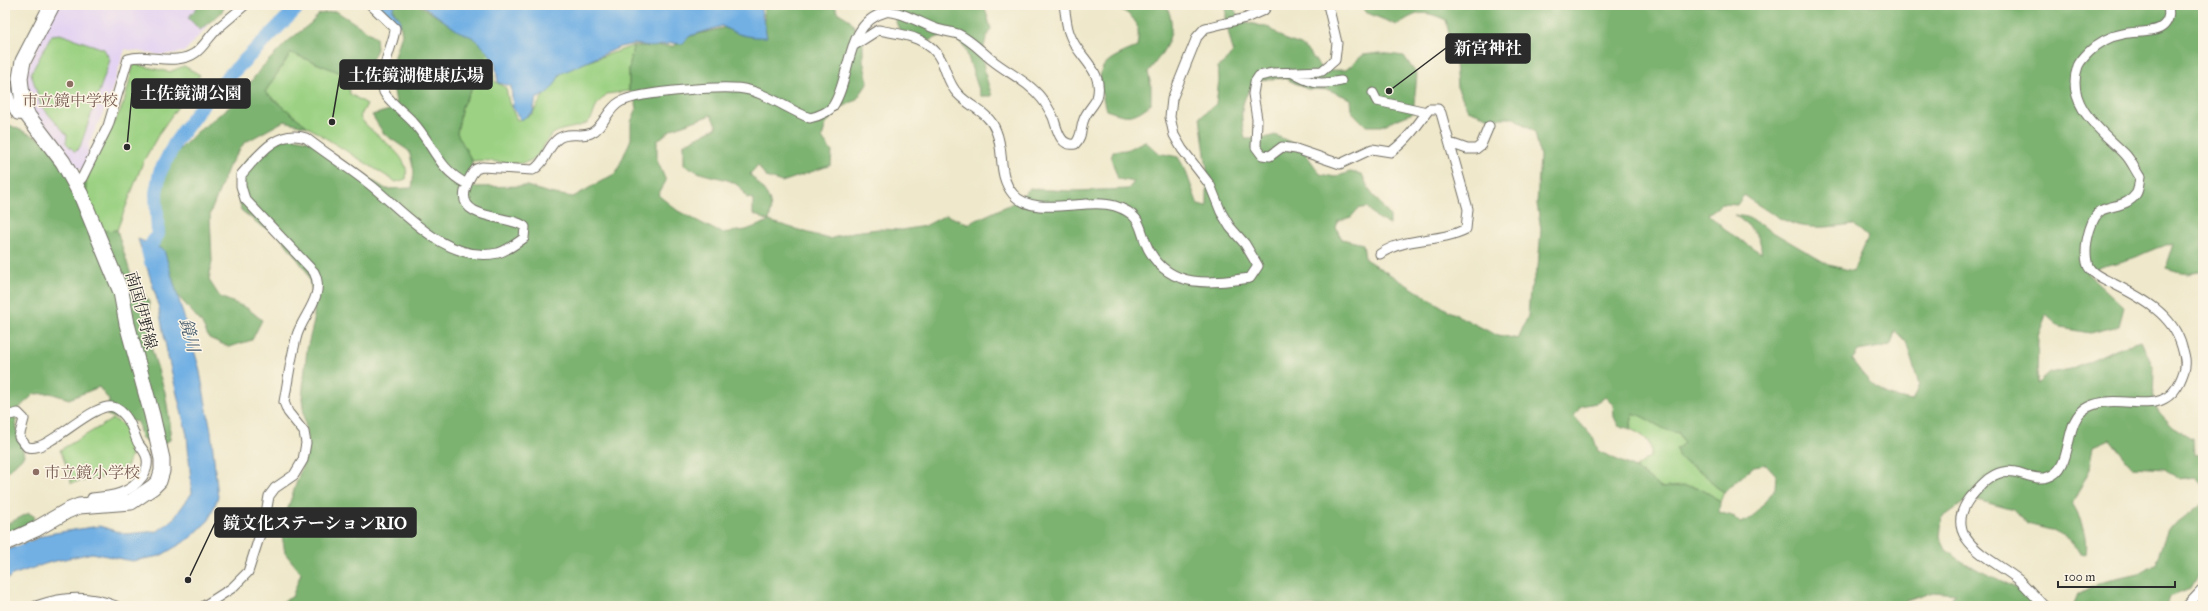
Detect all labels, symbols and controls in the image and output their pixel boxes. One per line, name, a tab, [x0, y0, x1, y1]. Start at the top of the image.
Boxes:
callout: 新宮神社	[1446, 34, 1530, 63]
text: 新宮神社	[1454, 38, 1522, 59]
callout: 土佐鏡湖健康広場	[340, 60, 492, 89]
text: 土佐鏡湖健康広場	[348, 65, 484, 86]
marker: 市立鏡中学校	[65, 79, 75, 89]
callout: 土佐鏡湖公園	[132, 79, 250, 108]
text: 土佐鏡湖公園	[140, 83, 242, 104]
place label: 市立鏡中学校	[22, 91, 118, 110]
street label: 南国伊野線	[122, 269, 161, 351]
water label: 鏡川	[175, 316, 204, 356]
place label: 市立鏡小学校	[44, 463, 140, 482]
marker: 市立鏡小学校	[31, 467, 41, 477]
callout: 鏡文化ステーションRIO	[215, 508, 416, 537]
text: 鏡文化ステーションRIO	[223, 513, 407, 534]
scale bar	[2058, 563, 2175, 589]
text: 100 m	[2064, 570, 2095, 584]

